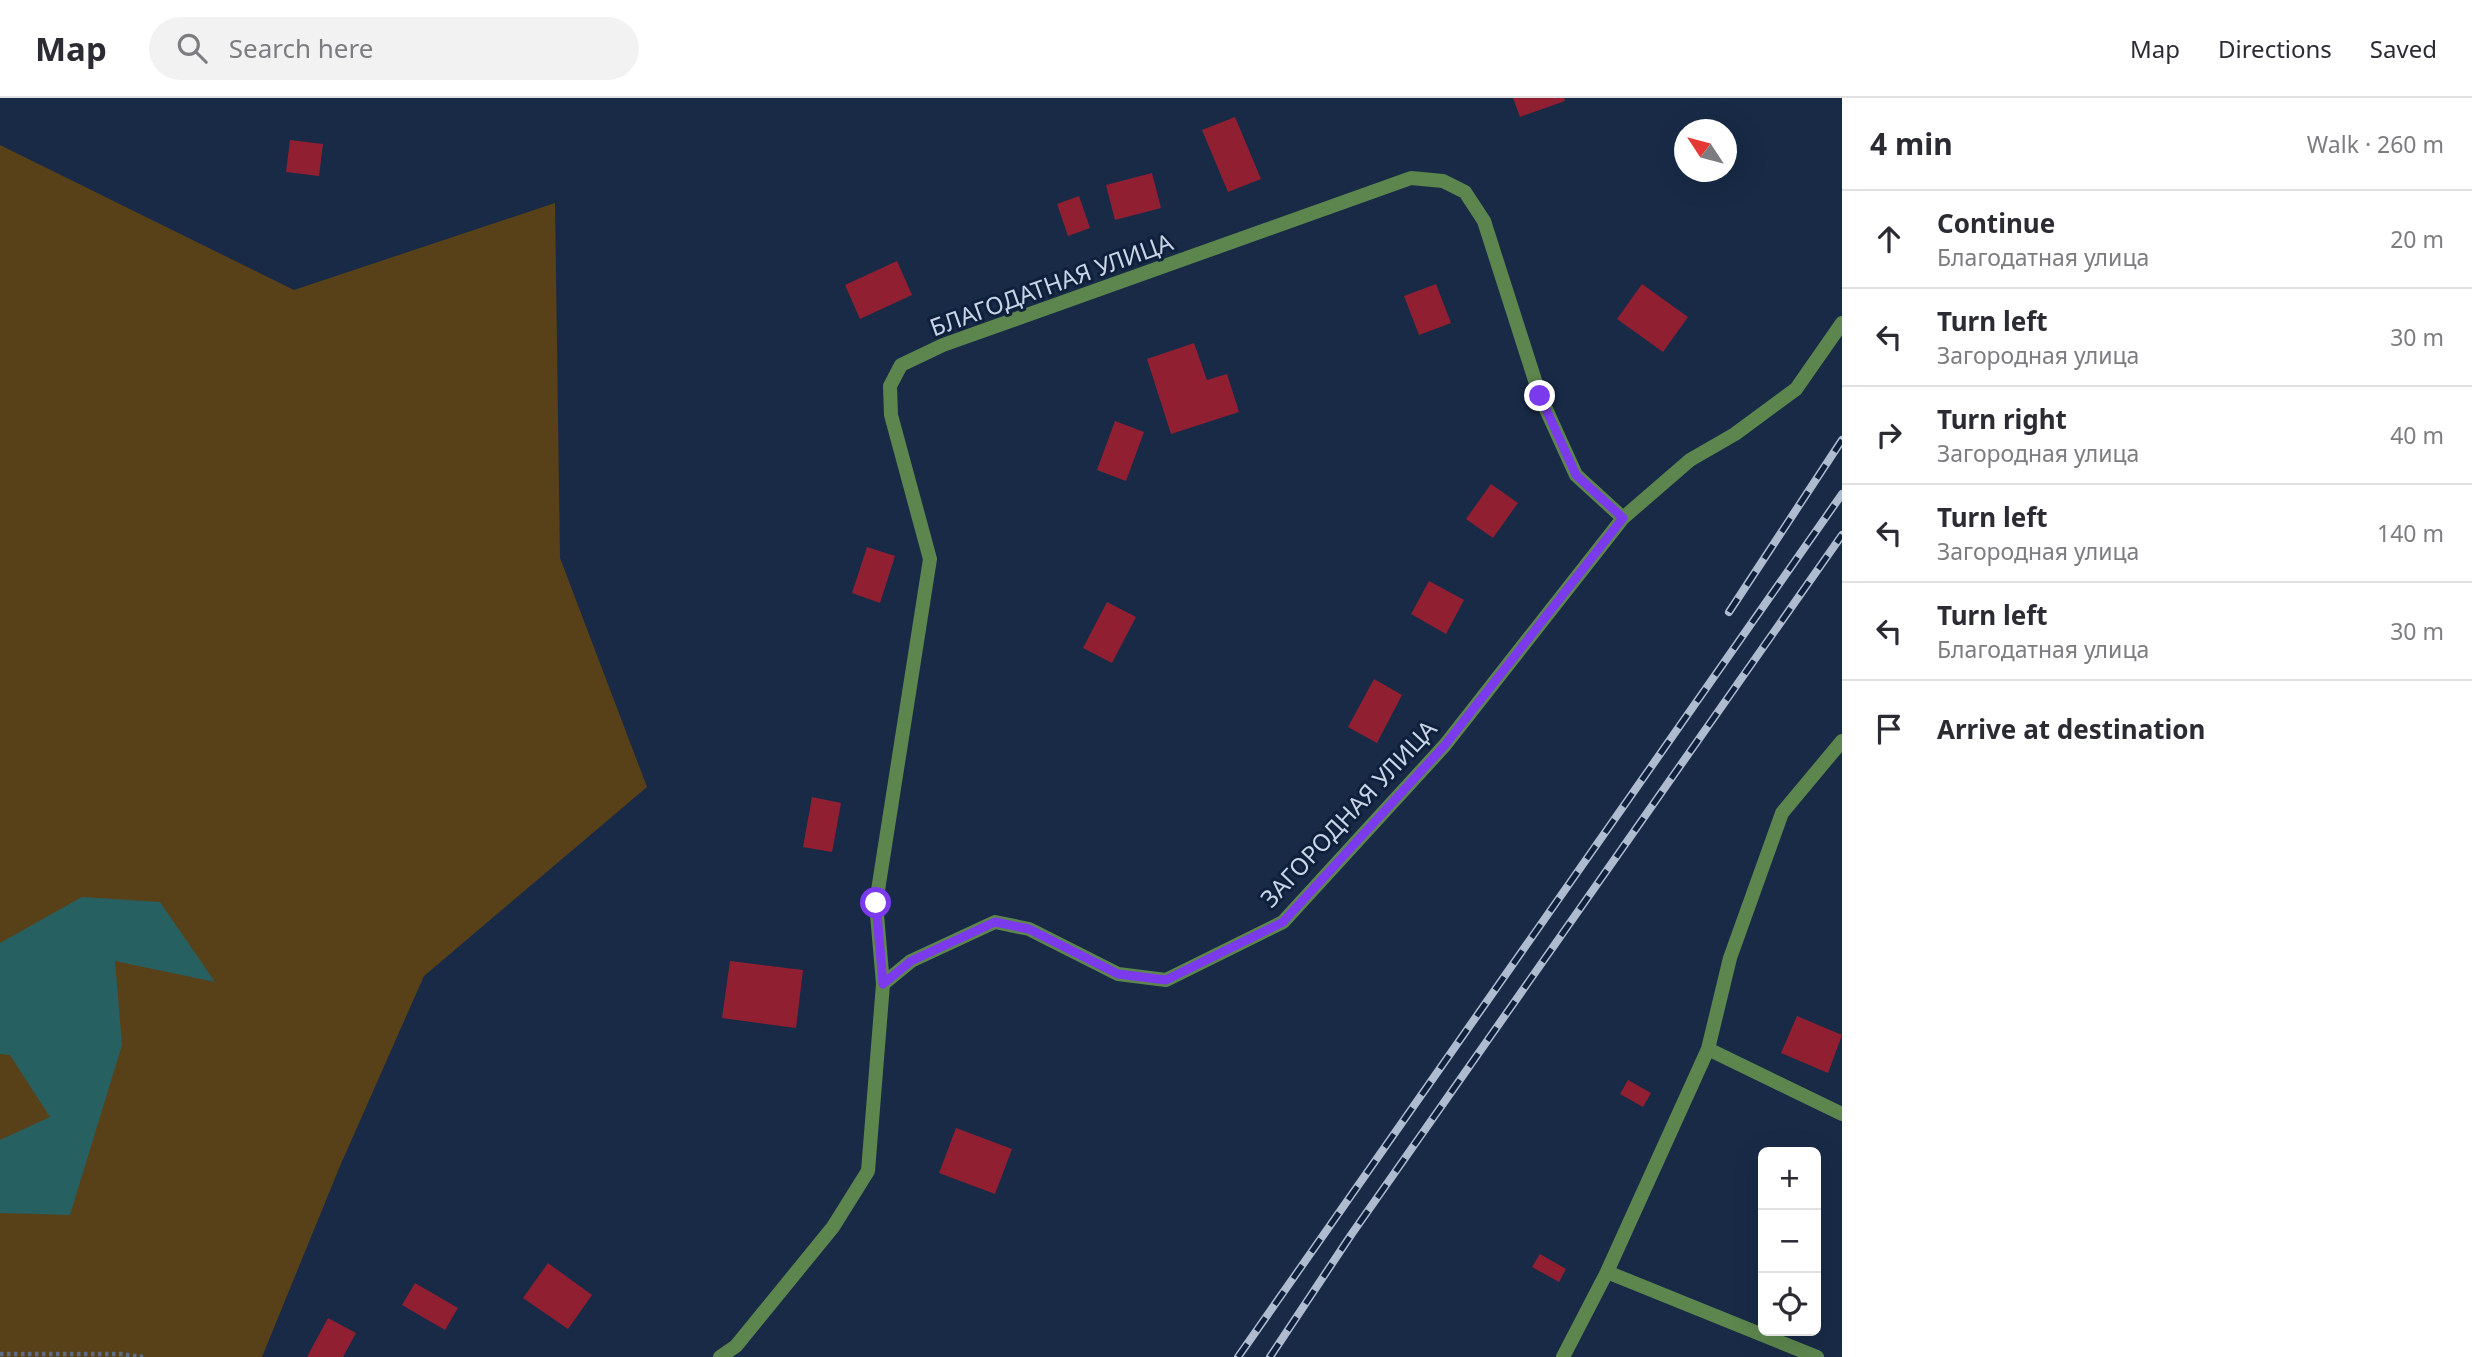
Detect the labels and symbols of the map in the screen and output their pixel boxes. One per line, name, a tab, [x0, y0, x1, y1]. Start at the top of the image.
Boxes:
north arrow	[1674, 119, 1737, 182]
street label: БЛАГОДАТНАЯ УЛИЦА	[925, 224, 1178, 343]
route end	[1524, 380, 1555, 411]
street label: ЗАГОРОДНАЯ УЛИЦА	[1253, 712, 1444, 914]
route start	[860, 887, 891, 918]

